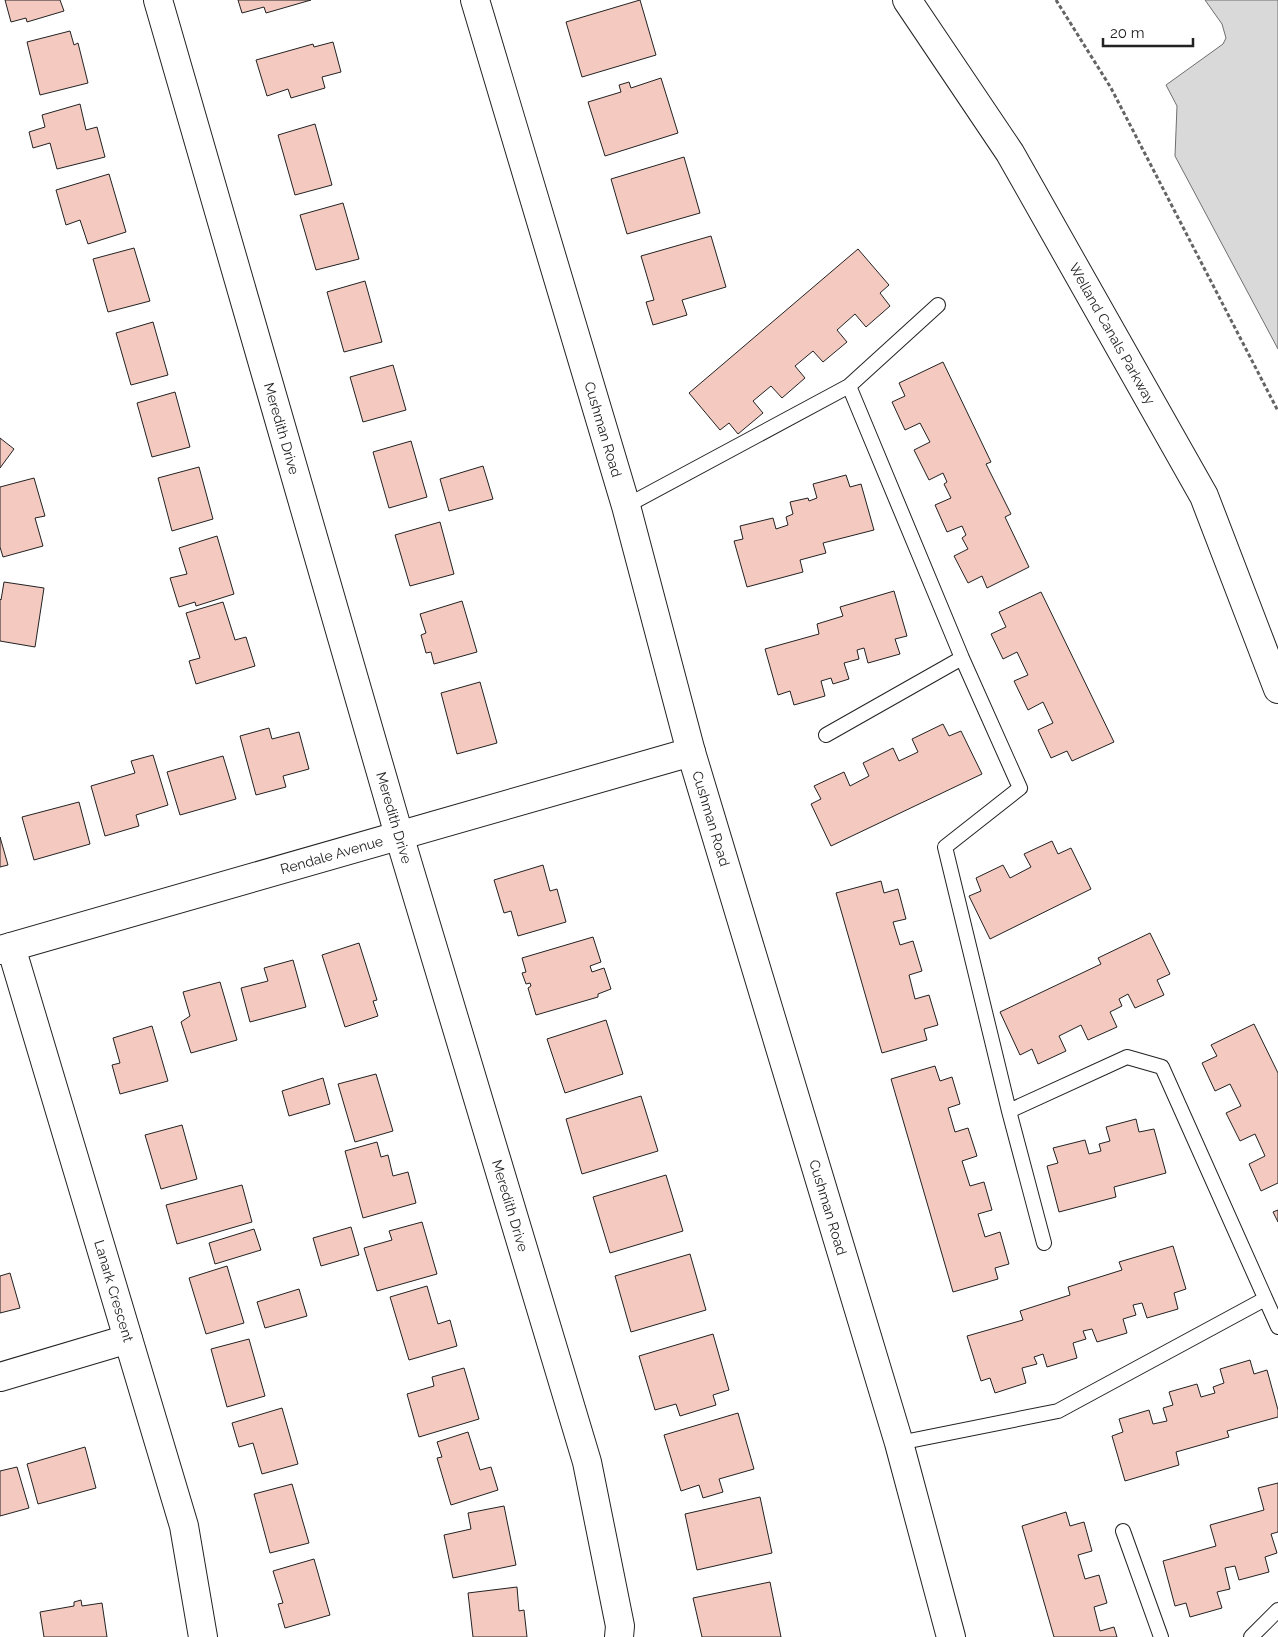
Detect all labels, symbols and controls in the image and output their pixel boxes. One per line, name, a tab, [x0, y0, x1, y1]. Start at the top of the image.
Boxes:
scale bar	[1103, 15, 1193, 47]
text: 20 m	[1110, 24, 1145, 42]
street label: Welland Canals Parkway	[1066, 260, 1159, 407]
street label: Cushman Road	[581, 380, 625, 479]
street label: Meredith Drive	[261, 381, 303, 476]
street label: Cushman Road	[689, 769, 733, 868]
street label: Meredith Drive	[373, 770, 415, 865]
street label: Rendale Avenue	[278, 833, 385, 877]
street label: Meredith Drive	[489, 1158, 531, 1253]
street label: Cushman Road	[806, 1158, 850, 1257]
street label: Lanark Crescent	[91, 1238, 137, 1344]

